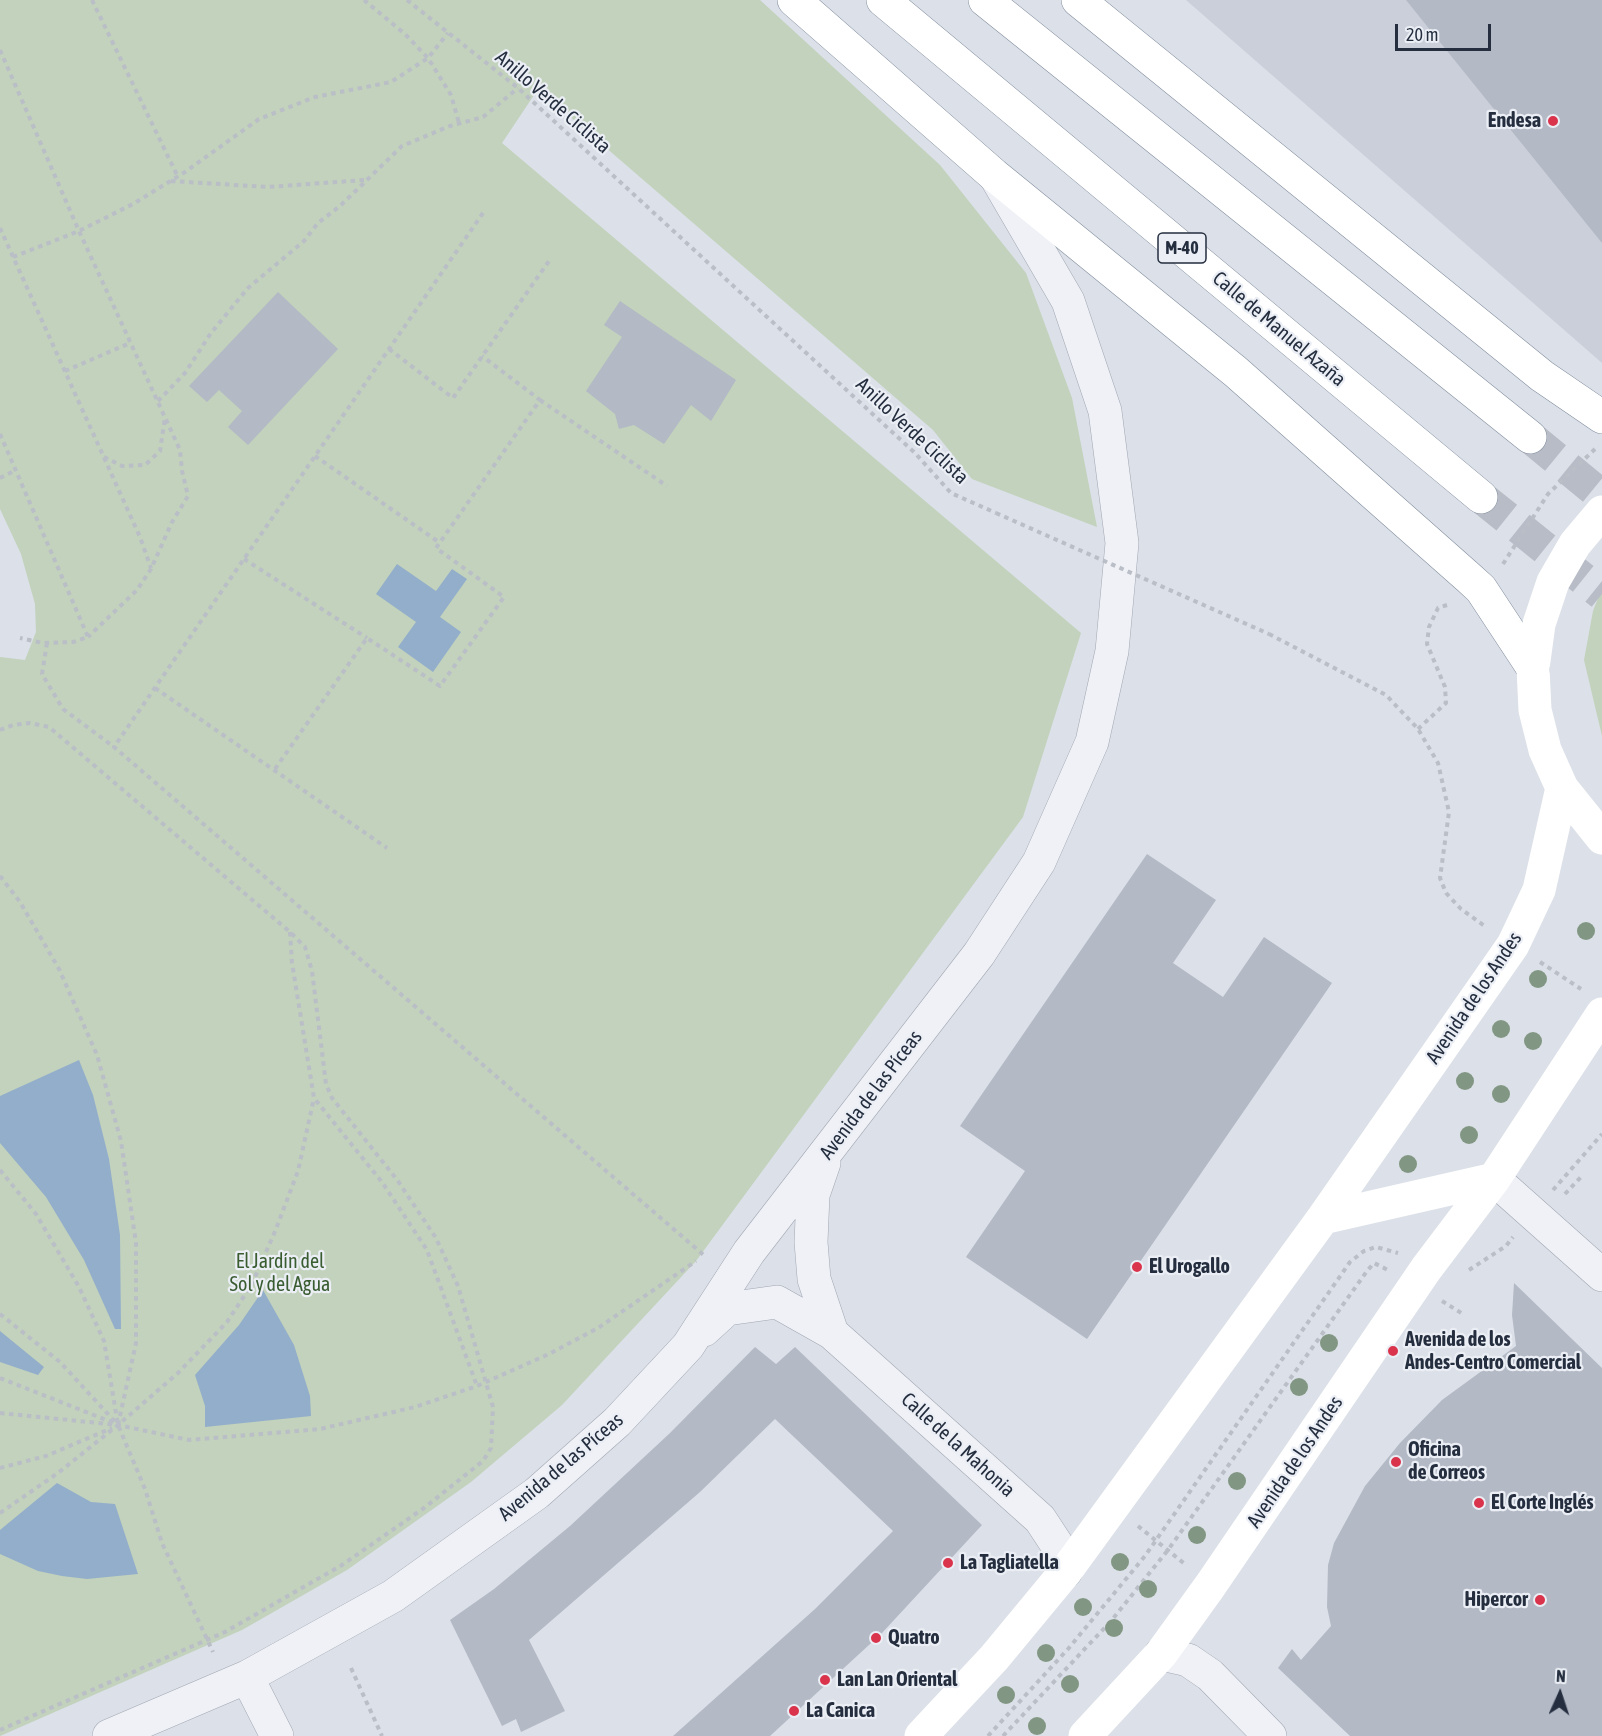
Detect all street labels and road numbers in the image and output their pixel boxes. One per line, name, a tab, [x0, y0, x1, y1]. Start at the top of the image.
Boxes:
street label: Anillo Verde Ciclista	[490, 45, 616, 159]
road number: M-40	[1158, 233, 1206, 263]
street label: Calle de Manuel Azaña	[1208, 266, 1350, 392]
street label: Anillo Verde Ciclista	[851, 373, 973, 489]
street label: Avenida de los Andes	[1421, 928, 1527, 1068]
street label: Avenida de las Píceas	[815, 1026, 927, 1164]
street label: Calle de la Mahonia	[896, 1388, 1020, 1502]
street label: Avenida de los Andes	[1242, 1392, 1348, 1532]
street label: Avenida de las Píceas	[494, 1408, 628, 1526]

